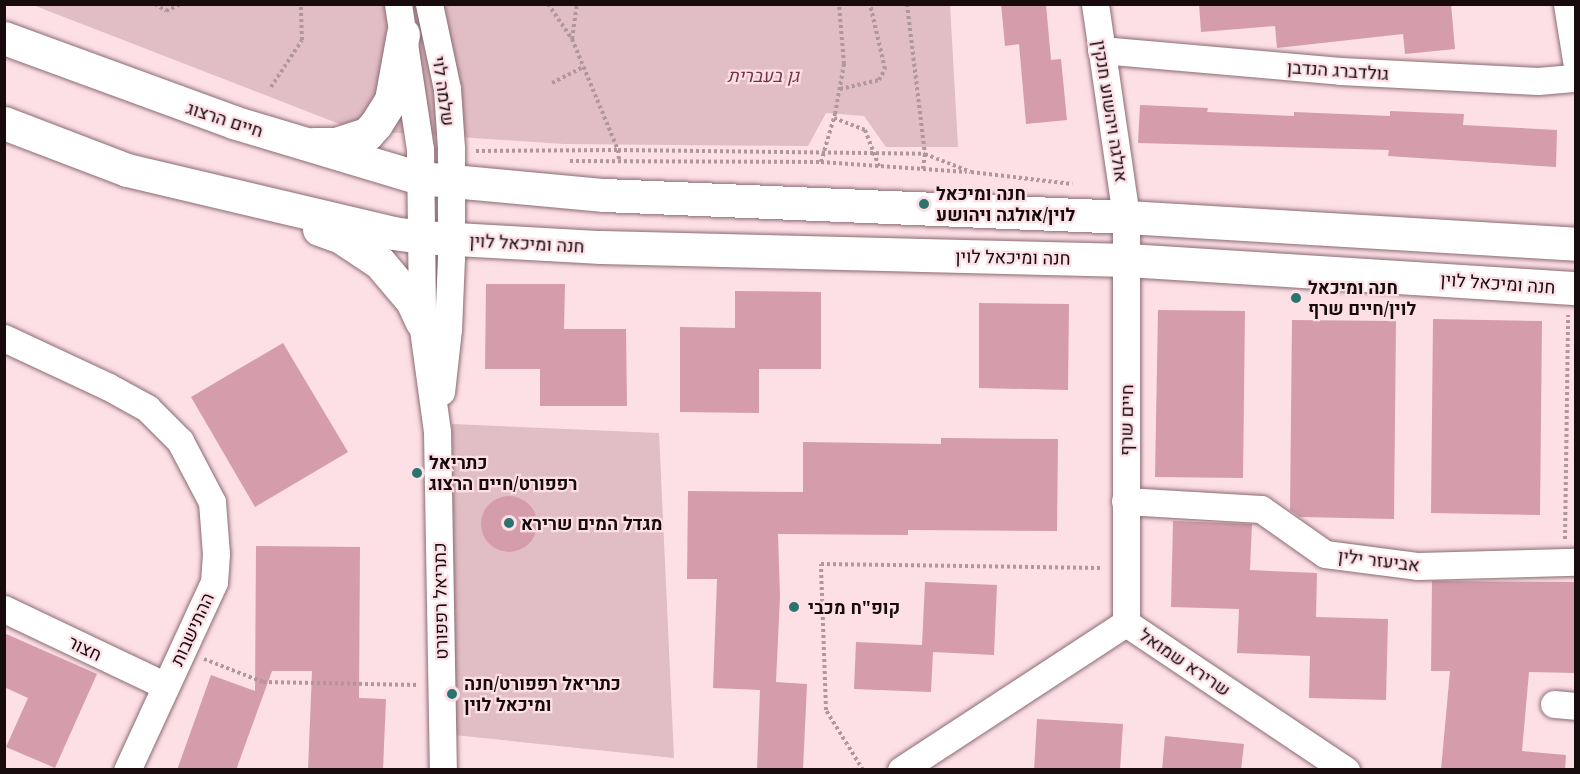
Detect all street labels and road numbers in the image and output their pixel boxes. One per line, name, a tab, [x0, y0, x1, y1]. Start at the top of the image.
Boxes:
street label: אולגה ויהשוע חנקין	[1089, 38, 1133, 184]
street label: שלמה לוי	[428, 55, 460, 127]
street label: גולדברג הנדבן	[1286, 56, 1390, 84]
street label: חיים הרצוג	[184, 96, 266, 142]
street label: חנה ומיכאל לוין	[469, 229, 585, 257]
street label: חנה ומיכאל לוין	[955, 245, 1071, 269]
street label: חנה ומיכאל לוין	[1440, 268, 1556, 298]
street label: חיים שרף	[1115, 384, 1137, 456]
street label: כתריאל רפפורט	[428, 542, 452, 660]
street label: אביעזר ילין	[1337, 544, 1421, 576]
street label: ההתישבות	[166, 589, 218, 669]
street label: שרירא שמואל	[1135, 624, 1235, 700]
street label: חצור	[65, 631, 105, 665]

